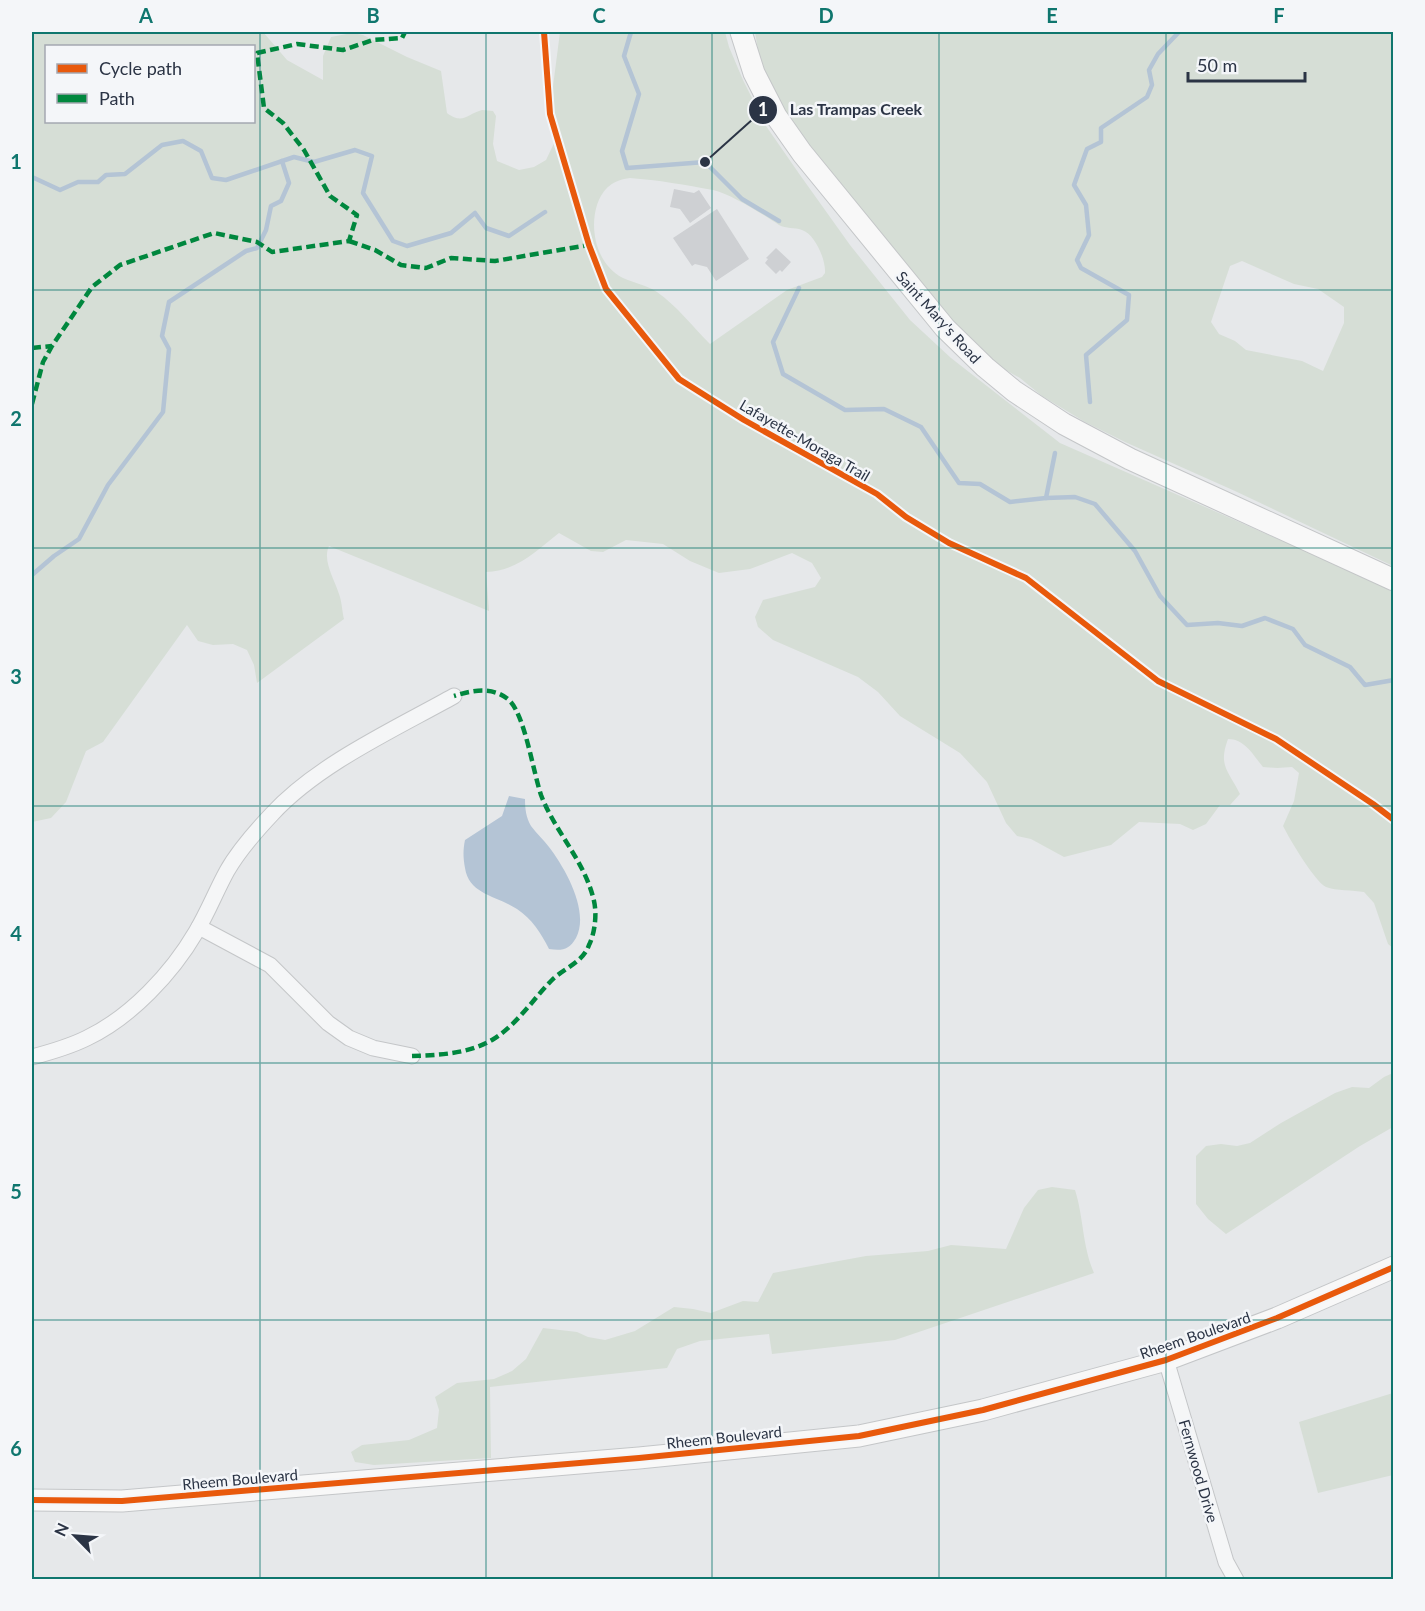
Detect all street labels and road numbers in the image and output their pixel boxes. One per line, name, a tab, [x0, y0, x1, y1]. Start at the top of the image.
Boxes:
street label: Saint Mary's Road	[893, 267, 985, 367]
street label: Lafayette-Moraga Trail	[737, 395, 873, 485]
street label: Rheem Boulevard	[1137, 1308, 1253, 1362]
street label: Fernwood Drive	[1176, 1417, 1222, 1525]
street label: Rheem Boulevard	[665, 1422, 783, 1452]
street label: Rheem Boulevard	[181, 1465, 299, 1493]

